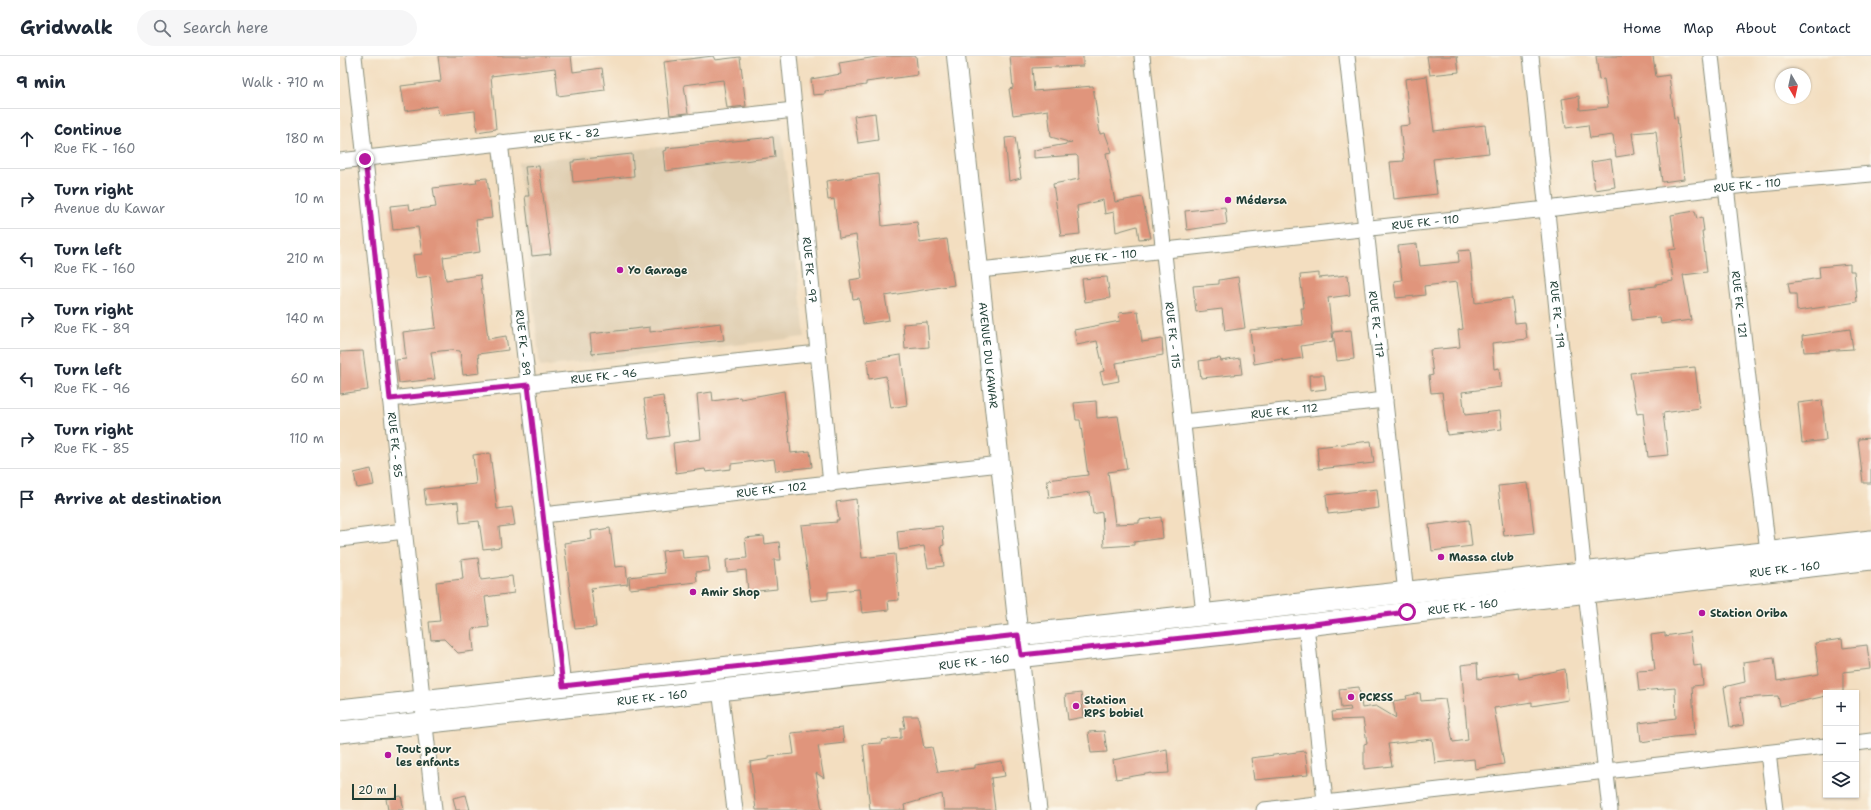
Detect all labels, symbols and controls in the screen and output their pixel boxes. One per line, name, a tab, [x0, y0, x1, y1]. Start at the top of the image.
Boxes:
search box	[137, 10, 417, 46]
text: Gridwalk	[20, 15, 113, 40]
icon: search	[151, 17, 173, 39]
text: Search here	[183, 18, 269, 38]
text: Home	[1623, 19, 1662, 37]
text: Map	[1684, 19, 1714, 37]
text: About	[1736, 19, 1777, 37]
text: Contact	[1799, 19, 1851, 37]
north arrow	[1775, 68, 1811, 104]
text: 9 min	[16, 71, 66, 93]
text: Walk · 710 m	[242, 74, 324, 91]
text: Continue	[54, 120, 122, 140]
street label: RUE FK - 82	[533, 125, 600, 147]
icon: ahead	[16, 128, 38, 150]
text: 180 m	[285, 130, 324, 147]
text: Rue FK - 160	[54, 140, 135, 157]
route end	[356, 150, 374, 168]
street label: RUE FK - 110	[1713, 175, 1782, 196]
text: Turn right	[54, 180, 134, 200]
icon: right	[16, 188, 38, 210]
text: 10 m	[294, 190, 324, 207]
place label: Médersa	[1236, 193, 1287, 208]
marker: Médersa	[1223, 195, 1233, 205]
text: Avenue du Kawar	[54, 200, 165, 217]
street label: RUE FK - 110	[1391, 211, 1460, 234]
street label: RUE FK - 97	[799, 236, 820, 304]
text: Turn left	[54, 240, 122, 260]
street label: RUE FK - 110	[1069, 246, 1138, 268]
icon: left	[16, 248, 38, 270]
text: 210 m	[286, 250, 324, 267]
text: Rue FK - 160	[54, 260, 135, 277]
place label: Yo Garage	[628, 263, 688, 278]
marker: Yo Garage	[615, 265, 625, 275]
street label: RUE FK - 121	[1728, 270, 1750, 339]
street label: RUE FK - 119	[1546, 280, 1568, 349]
street label: RUE FK - 117	[1365, 290, 1387, 359]
text: Turn right	[54, 300, 134, 320]
street label: AVENUE DU KAWAR	[975, 301, 1001, 410]
street label: RUE FK - 115	[1161, 301, 1184, 370]
icon: right	[16, 308, 38, 330]
street label: RUE FK - 89	[511, 309, 534, 377]
text: 140 m	[285, 310, 324, 327]
text: Rue FK - 89	[54, 320, 130, 337]
text: Turn left	[54, 360, 122, 380]
street label: RUE FK - 96	[570, 365, 638, 388]
icon: left	[16, 368, 38, 390]
text: 60 m	[291, 370, 324, 387]
text: Rue FK - 96	[54, 380, 130, 397]
street label: RUE FK - 112	[1250, 400, 1319, 423]
street label: RUE FK - 85	[384, 411, 406, 479]
text: Turn right	[54, 420, 134, 440]
icon: right	[16, 428, 38, 450]
text: 110 m	[289, 430, 324, 447]
text: Rue FK - 85	[54, 440, 129, 457]
street label: RUE FK - 102	[736, 479, 808, 501]
icon: arrive	[16, 488, 38, 510]
text: Arrive at destination	[54, 489, 222, 509]
place label: Massa club	[1449, 550, 1514, 565]
marker: Massa club	[1436, 552, 1446, 562]
street label: RUE FK - 160	[1749, 558, 1821, 581]
place label: Amir Shop	[701, 585, 760, 600]
marker: Amir Shop	[688, 587, 698, 597]
street label: RUE FK - 160	[1427, 596, 1499, 619]
route start	[1398, 603, 1416, 621]
place label: Station Oriba	[1710, 606, 1788, 621]
marker: Station Oriba	[1697, 608, 1707, 618]
street label: RUE FK - 160	[938, 651, 1010, 674]
street label: RUE FK - 160	[616, 687, 688, 709]
place label: PCRSS	[1359, 690, 1393, 705]
map controls	[1823, 690, 1859, 798]
button: +	[1823, 690, 1859, 726]
marker: PCRSS	[1346, 692, 1356, 702]
place label: Station RPS bobiel	[1084, 693, 1144, 721]
marker: Station RPS bobiel	[1071, 701, 1081, 711]
button: −	[1823, 726, 1859, 762]
place label: Tout pour les enfants	[396, 742, 460, 770]
marker: Tout pour les enfants	[383, 750, 393, 760]
button: layers	[1823, 762, 1859, 798]
scale bar	[352, 782, 396, 801]
text: 20 m	[358, 783, 386, 798]

